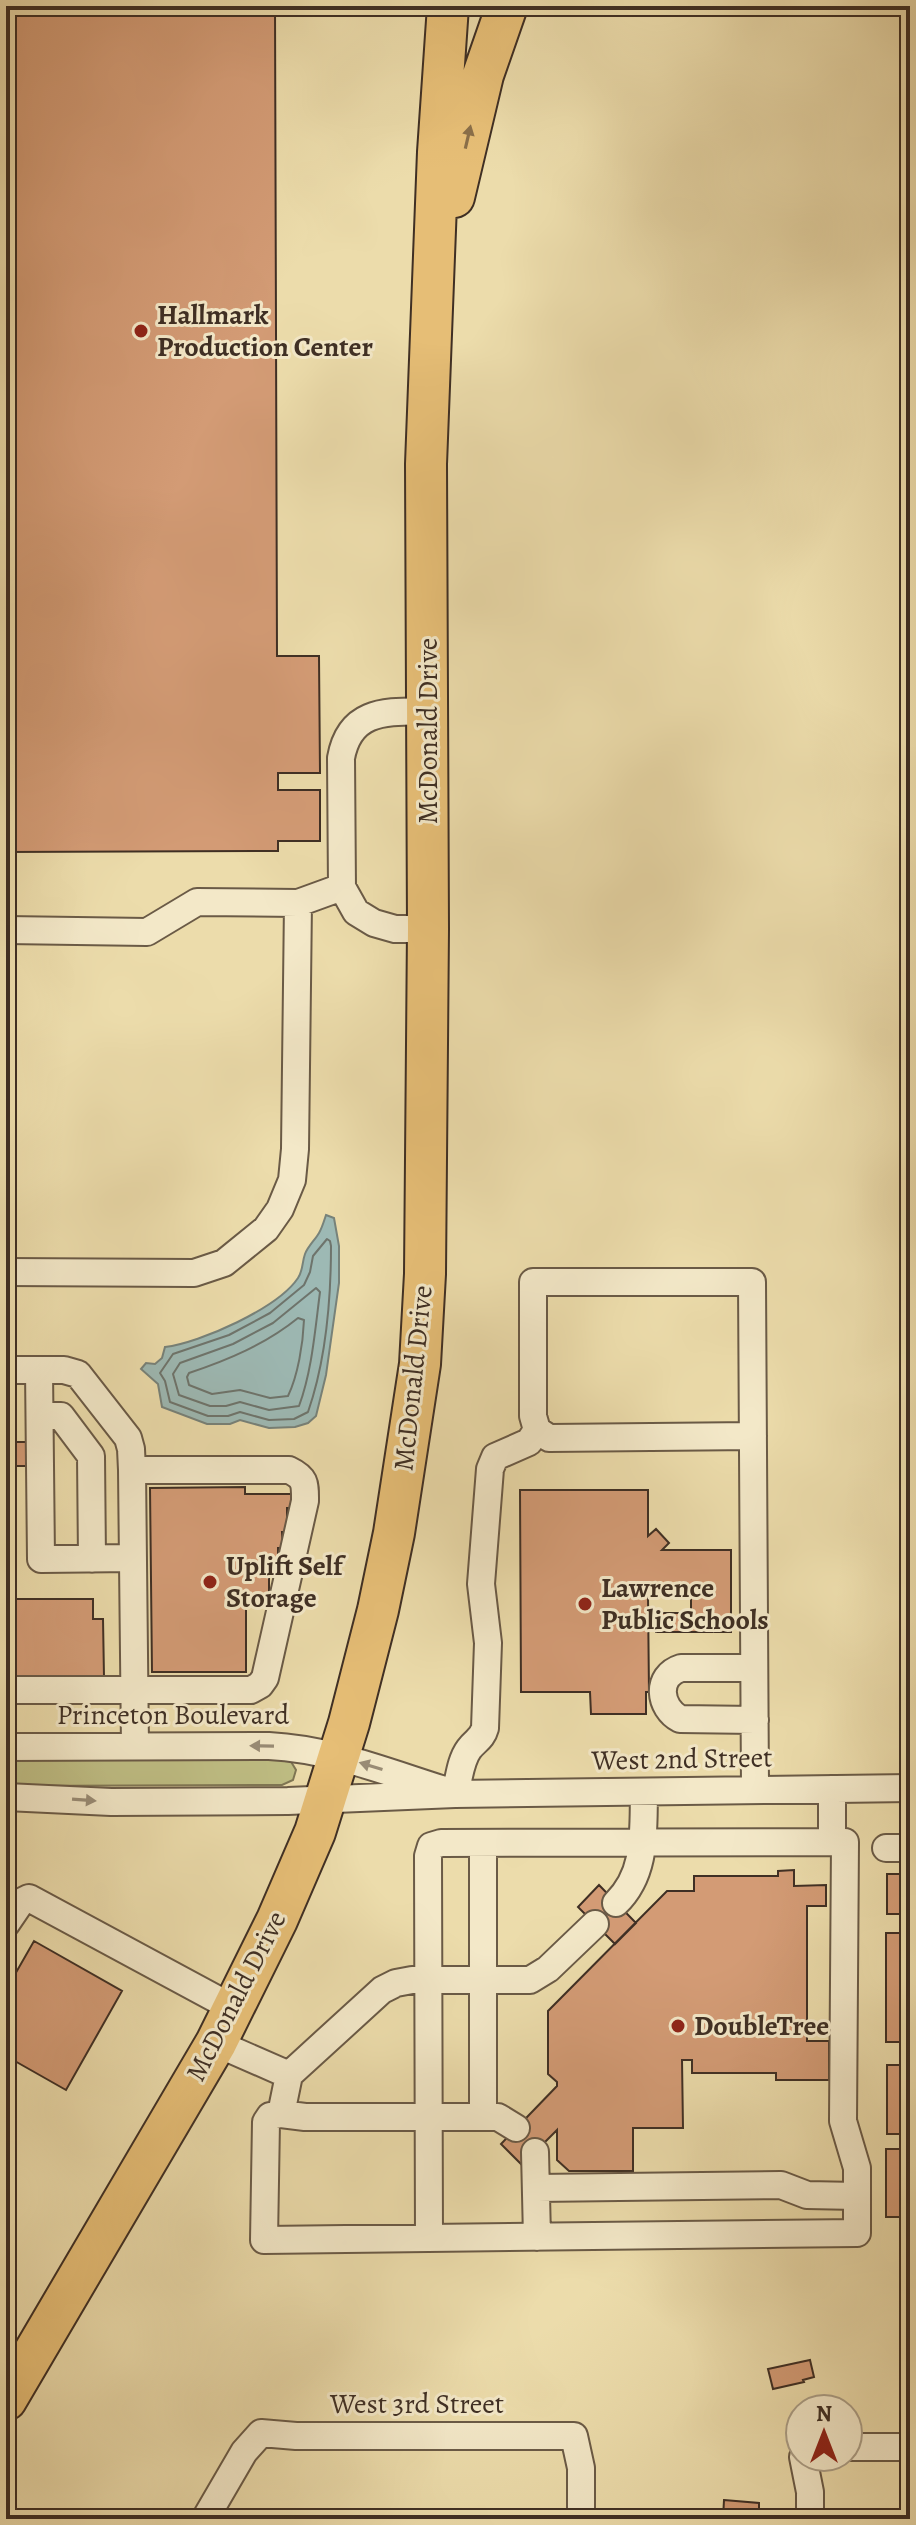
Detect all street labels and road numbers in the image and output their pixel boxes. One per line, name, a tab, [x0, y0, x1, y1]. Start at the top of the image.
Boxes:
street label: McDonald Drive	[409, 638, 447, 824]
street label: McDonald Drive	[384, 1283, 442, 1473]
street label: Princeton Boulevard	[57, 1696, 290, 1734]
street label: West 2nd Street	[590, 1738, 773, 1780]
street label: McDonald Drive	[177, 1904, 295, 2088]
street label: West 3rd Street	[329, 2385, 504, 2423]

